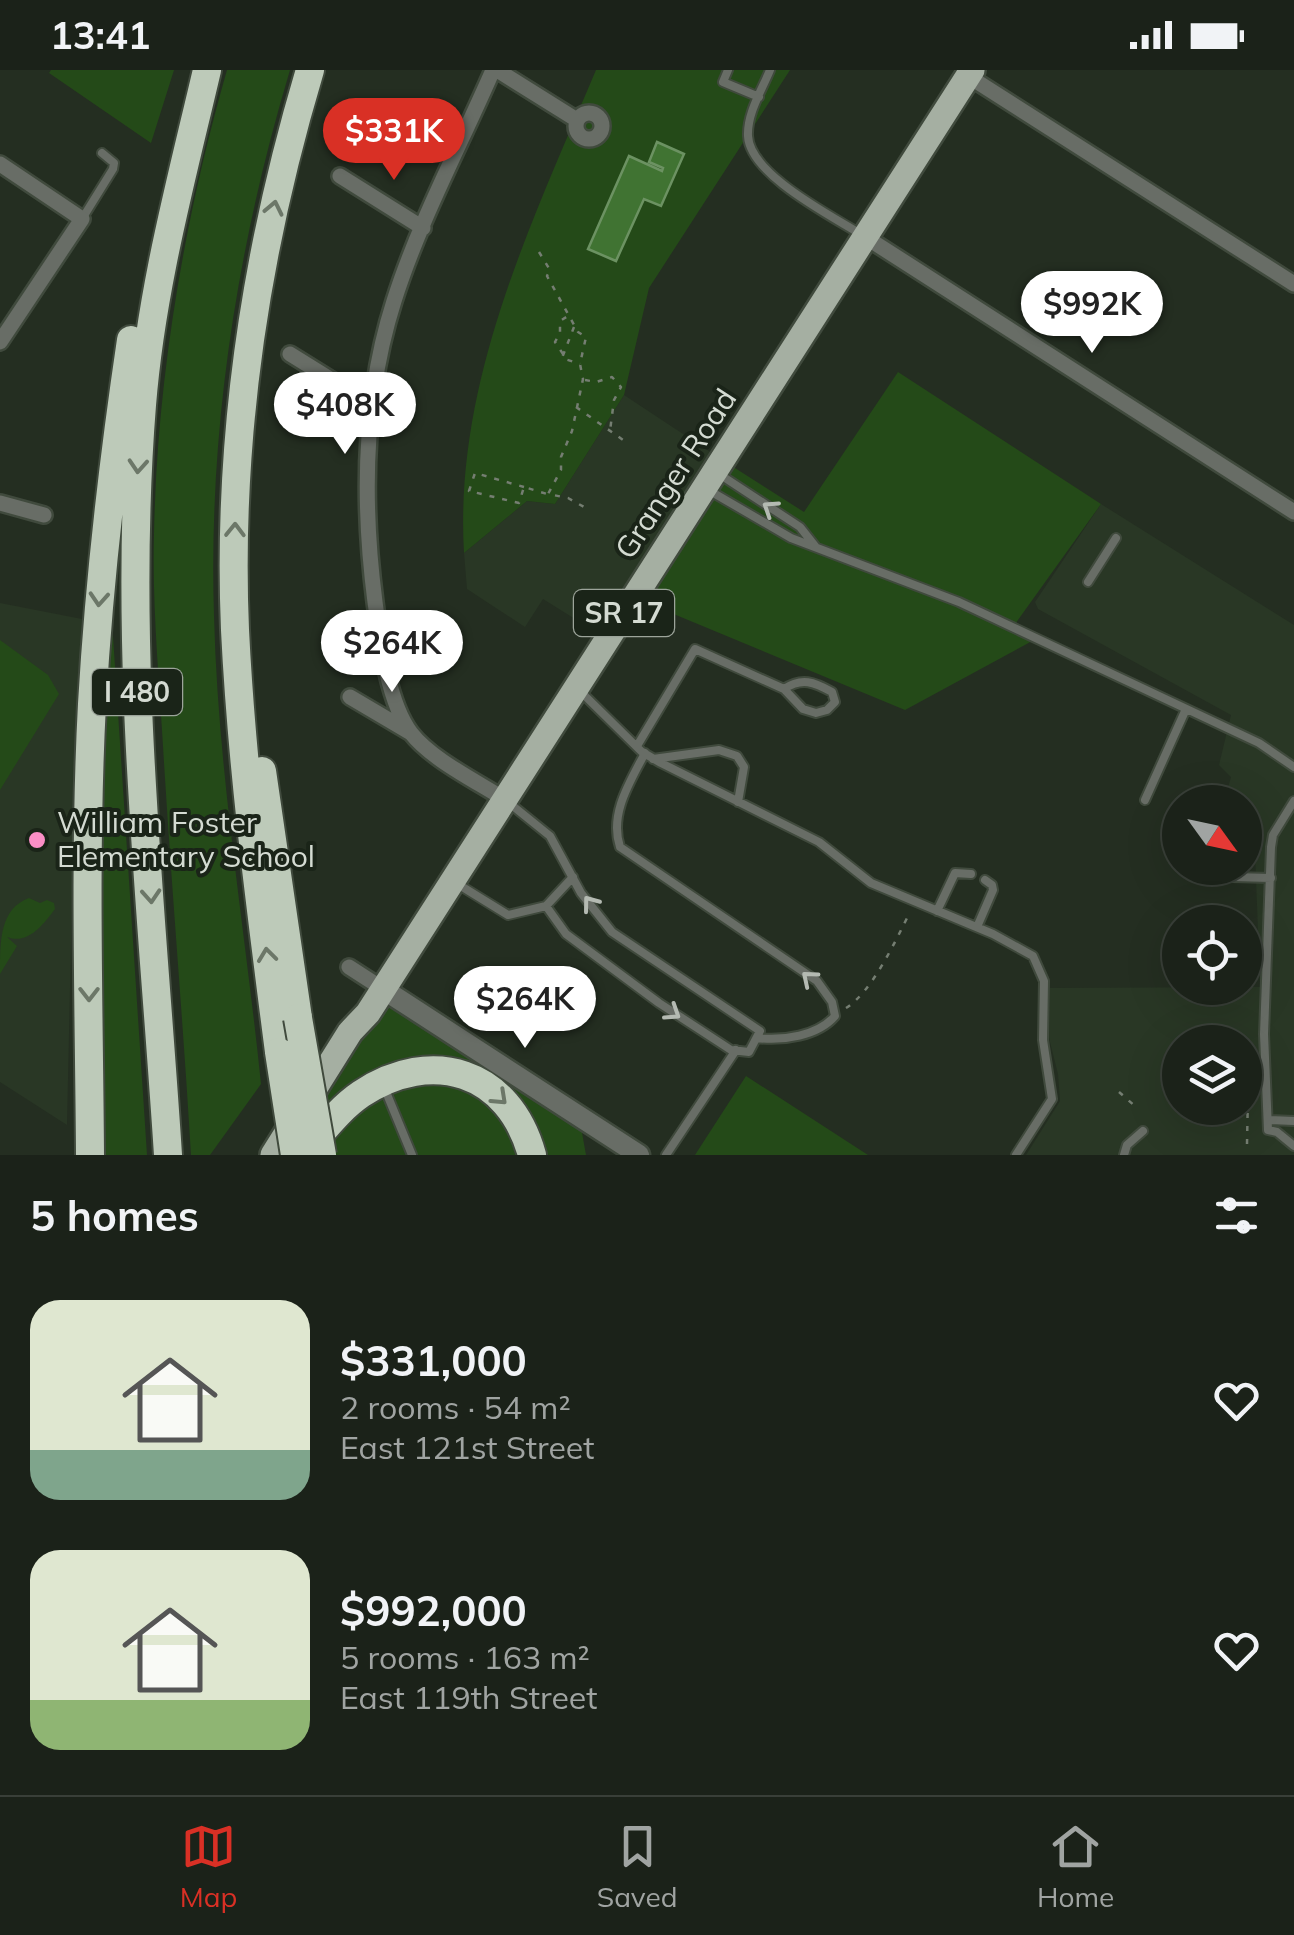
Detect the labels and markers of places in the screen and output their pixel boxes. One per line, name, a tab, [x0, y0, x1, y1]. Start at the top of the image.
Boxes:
pin: $331K	[324, 98, 464, 183]
pin: $992K	[1022, 271, 1162, 356]
pin: $408K	[275, 372, 415, 457]
pin: $264K	[322, 610, 462, 695]
place label: William Foster Elementary School	[57, 803, 315, 875]
marker: William Foster Elementary School	[26, 829, 48, 851]
pin: $264K	[455, 966, 595, 1051]

